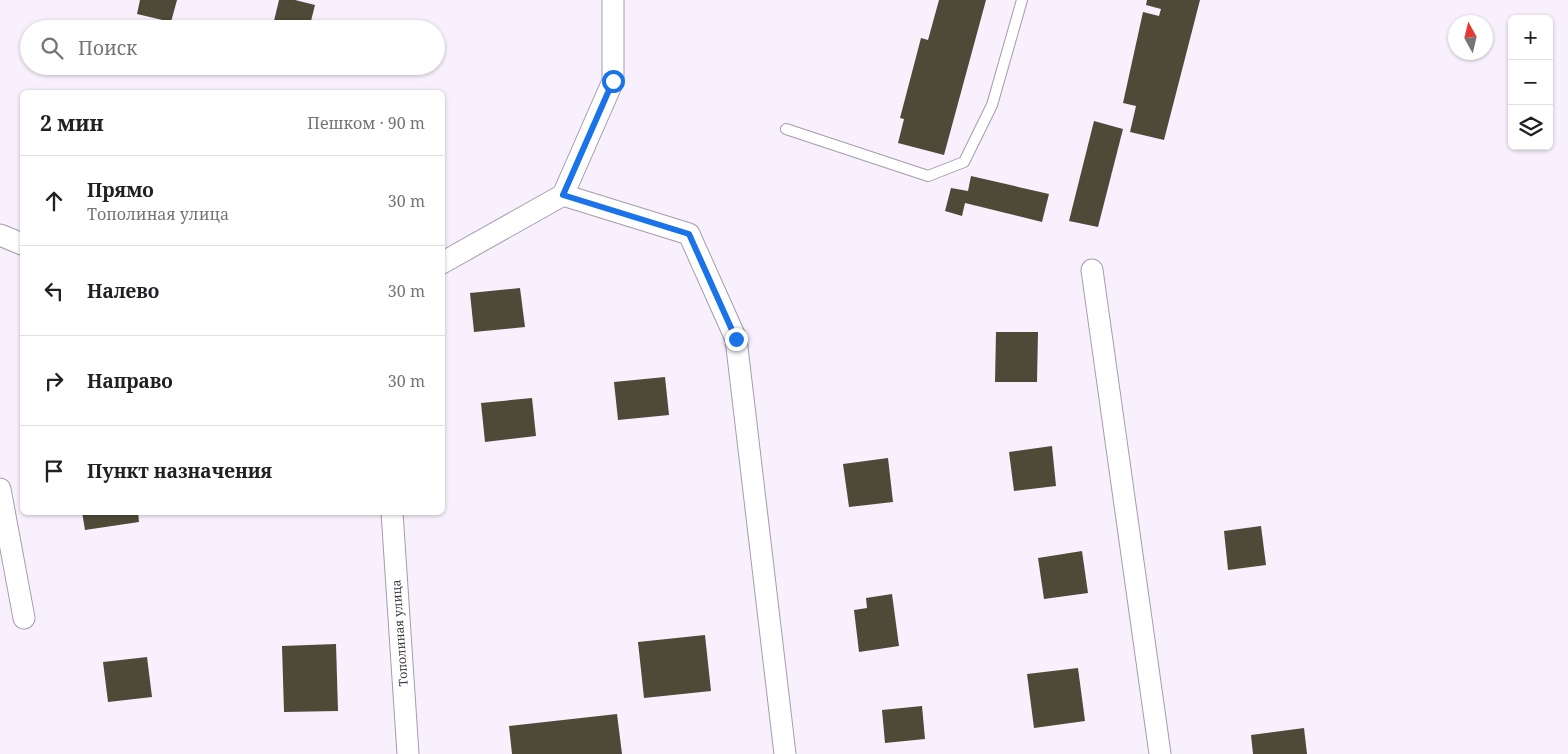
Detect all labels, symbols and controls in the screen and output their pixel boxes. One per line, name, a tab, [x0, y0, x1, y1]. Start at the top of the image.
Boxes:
north arrow	[1448, 15, 1493, 60]
map controls	[1508, 15, 1553, 150]
button: +	[1508, 15, 1553, 60]
search box	[20, 20, 445, 75]
icon: search	[38, 34, 66, 62]
text: Поиск	[78, 35, 137, 61]
button: −	[1508, 60, 1553, 105]
route start	[602, 70, 625, 93]
button: layers	[1508, 105, 1553, 150]
text: 2 мин	[40, 109, 104, 137]
text: Пешком · 90 m	[307, 112, 425, 134]
text: Прямо	[87, 177, 154, 203]
icon: ahead	[40, 187, 68, 215]
text: 30 m	[388, 190, 425, 212]
text: Тополиная улица	[87, 203, 229, 225]
icon: left	[40, 277, 68, 305]
text: Налево	[87, 278, 159, 304]
text: 30 m	[388, 280, 425, 302]
route end	[725, 328, 748, 351]
icon: right	[40, 367, 68, 395]
text: Направо	[87, 368, 173, 394]
text: 30 m	[388, 370, 425, 392]
icon: arrive	[40, 457, 68, 485]
text: Пункт назначения	[87, 458, 272, 484]
street label: Тополиная улица	[387, 579, 412, 687]

